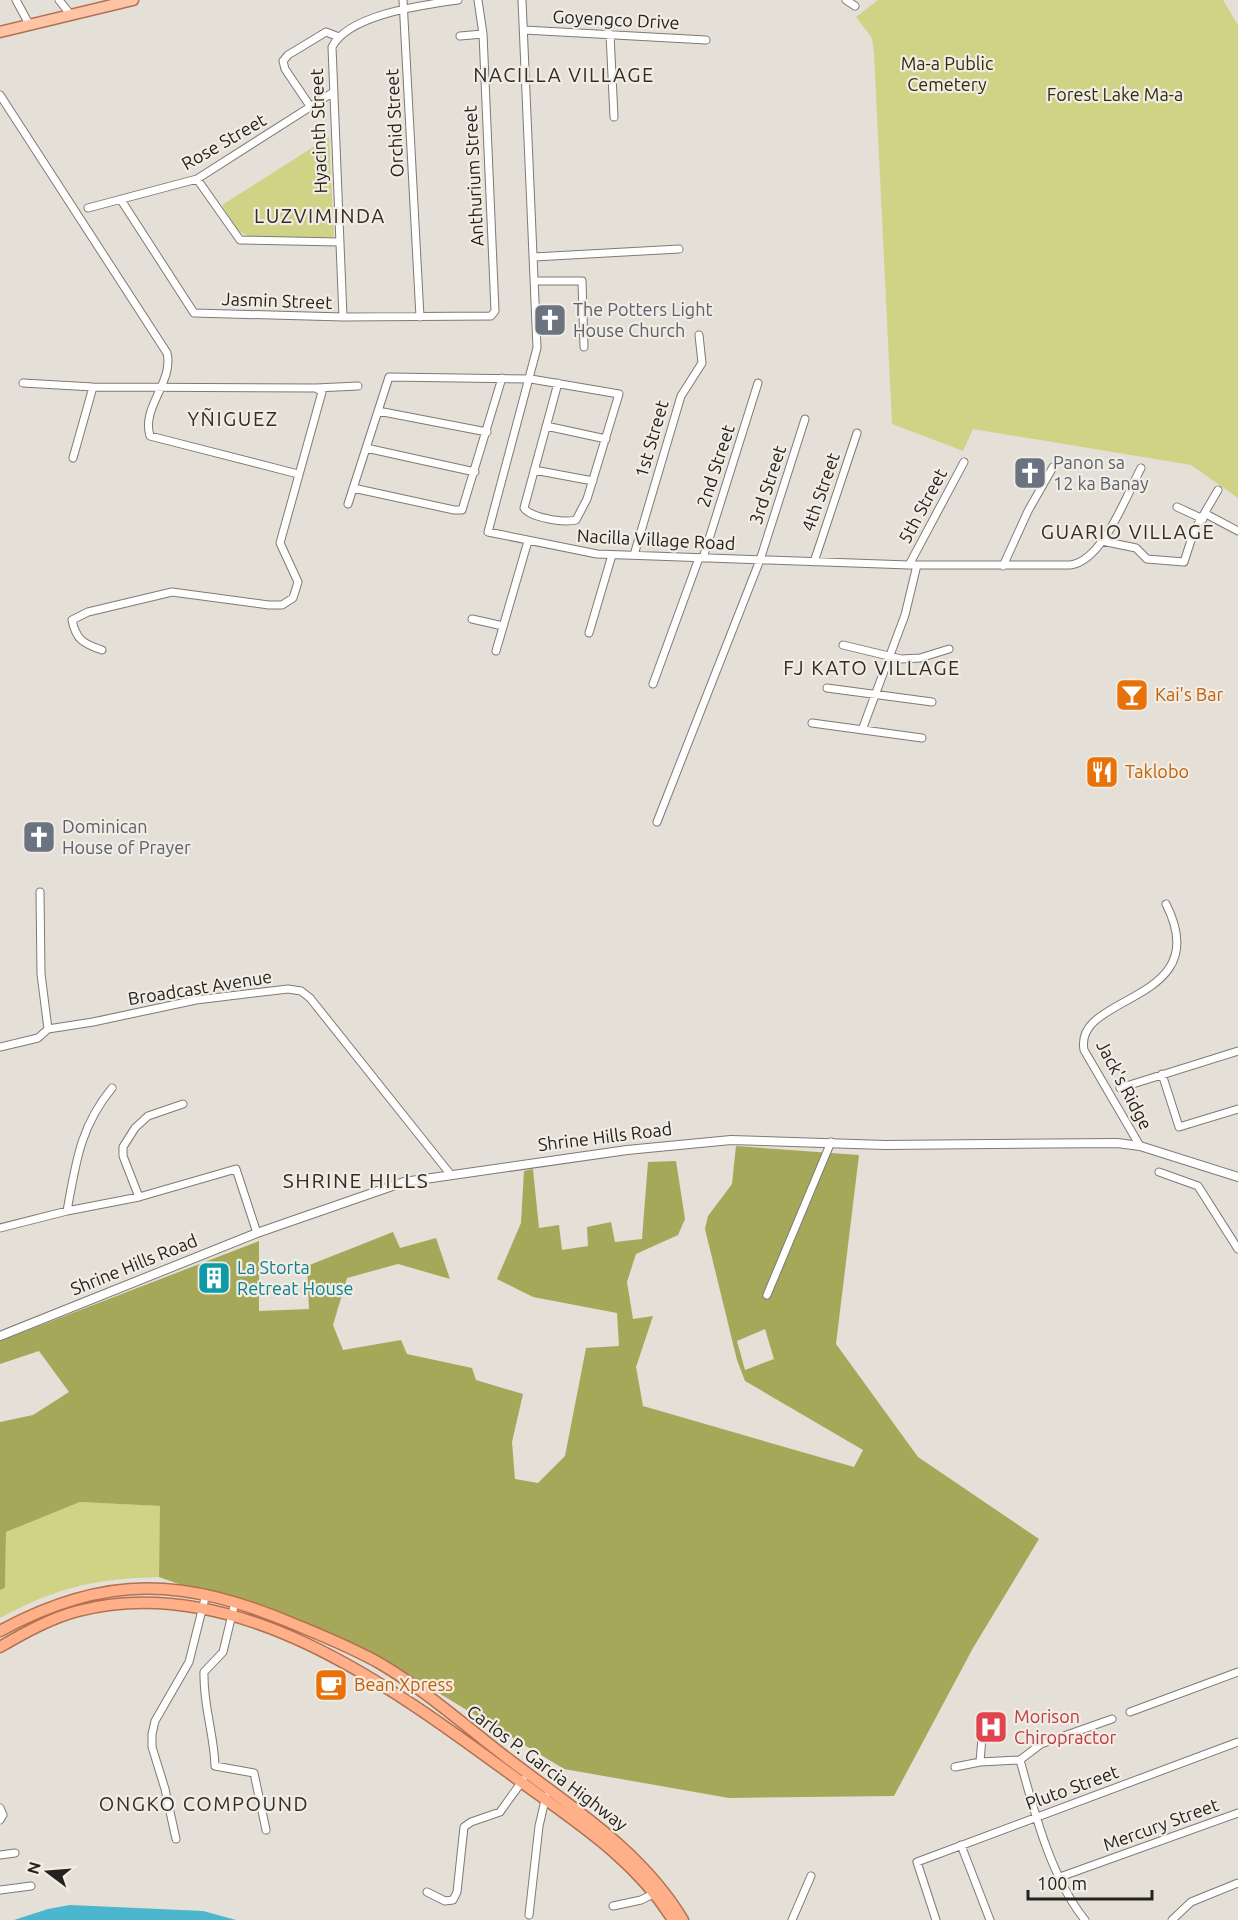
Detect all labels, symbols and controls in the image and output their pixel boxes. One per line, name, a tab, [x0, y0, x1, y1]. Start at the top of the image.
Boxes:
street label: Goyengco Drive	[552, 6, 680, 32]
park label: Ma-a Public Cemetery	[901, 53, 993, 94]
district label: NACILLA VILLAGE	[473, 63, 655, 86]
street label: Hyacinth Street	[306, 68, 330, 194]
street label: Orchid Street	[381, 68, 407, 178]
park label: Forest Lake Ma-a	[1047, 84, 1183, 104]
street label: Anthurium Street	[459, 105, 487, 247]
street label: Rose Street	[178, 109, 269, 173]
district label: LUZVIMINDA	[254, 204, 386, 227]
street label: Jasmin Street	[221, 288, 333, 312]
place label: The Potters Light House Church	[573, 299, 712, 340]
church icon: The Potters Light House Church	[532, 302, 568, 338]
street label: 1st Street	[630, 398, 672, 480]
district label: YÑIGUEZ	[188, 407, 278, 430]
street label: 2nd Street	[692, 422, 738, 509]
street label: 3rd Street	[745, 443, 789, 527]
street label: 4th Street	[797, 450, 843, 534]
place label: Panon sa 12 ka Banay	[1053, 452, 1149, 493]
church icon: Panon sa 12 ka Banay	[1012, 455, 1048, 491]
street label: 5th Street	[894, 465, 950, 546]
district label: GUARIO VILLAGE	[1041, 520, 1215, 543]
street label: Nacilla Village Road	[576, 525, 736, 553]
district label: FJ KATO VILLAGE	[783, 656, 961, 679]
bar icon: Kai's Bar	[1114, 677, 1150, 713]
place label: Kai's Bar	[1155, 684, 1224, 704]
restaurant icon: Taklobo	[1084, 754, 1120, 790]
place label: Taklobo	[1125, 761, 1189, 781]
place label: Dominican House of Prayer	[62, 816, 191, 857]
church icon: Dominican House of Prayer	[21, 819, 57, 855]
street label: Broadcast Avenue	[126, 966, 273, 1008]
street label: Jack's Ridge	[1093, 1036, 1157, 1133]
street label: Shrine Hills Road	[537, 1118, 673, 1154]
district label: SHRINE HILLS	[283, 1168, 429, 1192]
street label: Shrine Hills Road	[67, 1230, 200, 1299]
place label: La Storta Retreat House	[237, 1257, 353, 1298]
building icon: La Storta Retreat House	[196, 1260, 232, 1296]
cafe icon: Bean Xpress	[313, 1667, 349, 1703]
place label: Bean Xpress	[354, 1674, 453, 1694]
street label: Carlos P. Garcia Highway	[463, 1700, 632, 1834]
place label: Morison Chiropractor	[1014, 1706, 1117, 1747]
hospital icon: Morison Chiropractor	[973, 1709, 1009, 1745]
street label: Pluto Street	[1022, 1761, 1121, 1813]
district label: ONGKO COMPOUND	[99, 1792, 309, 1815]
street label: Mercury Street	[1100, 1794, 1221, 1854]
north arrow	[18, 1842, 78, 1902]
text: N	[23, 1860, 44, 1876]
scale bar	[1028, 1863, 1152, 1901]
text: 100 m	[1037, 1873, 1087, 1893]

